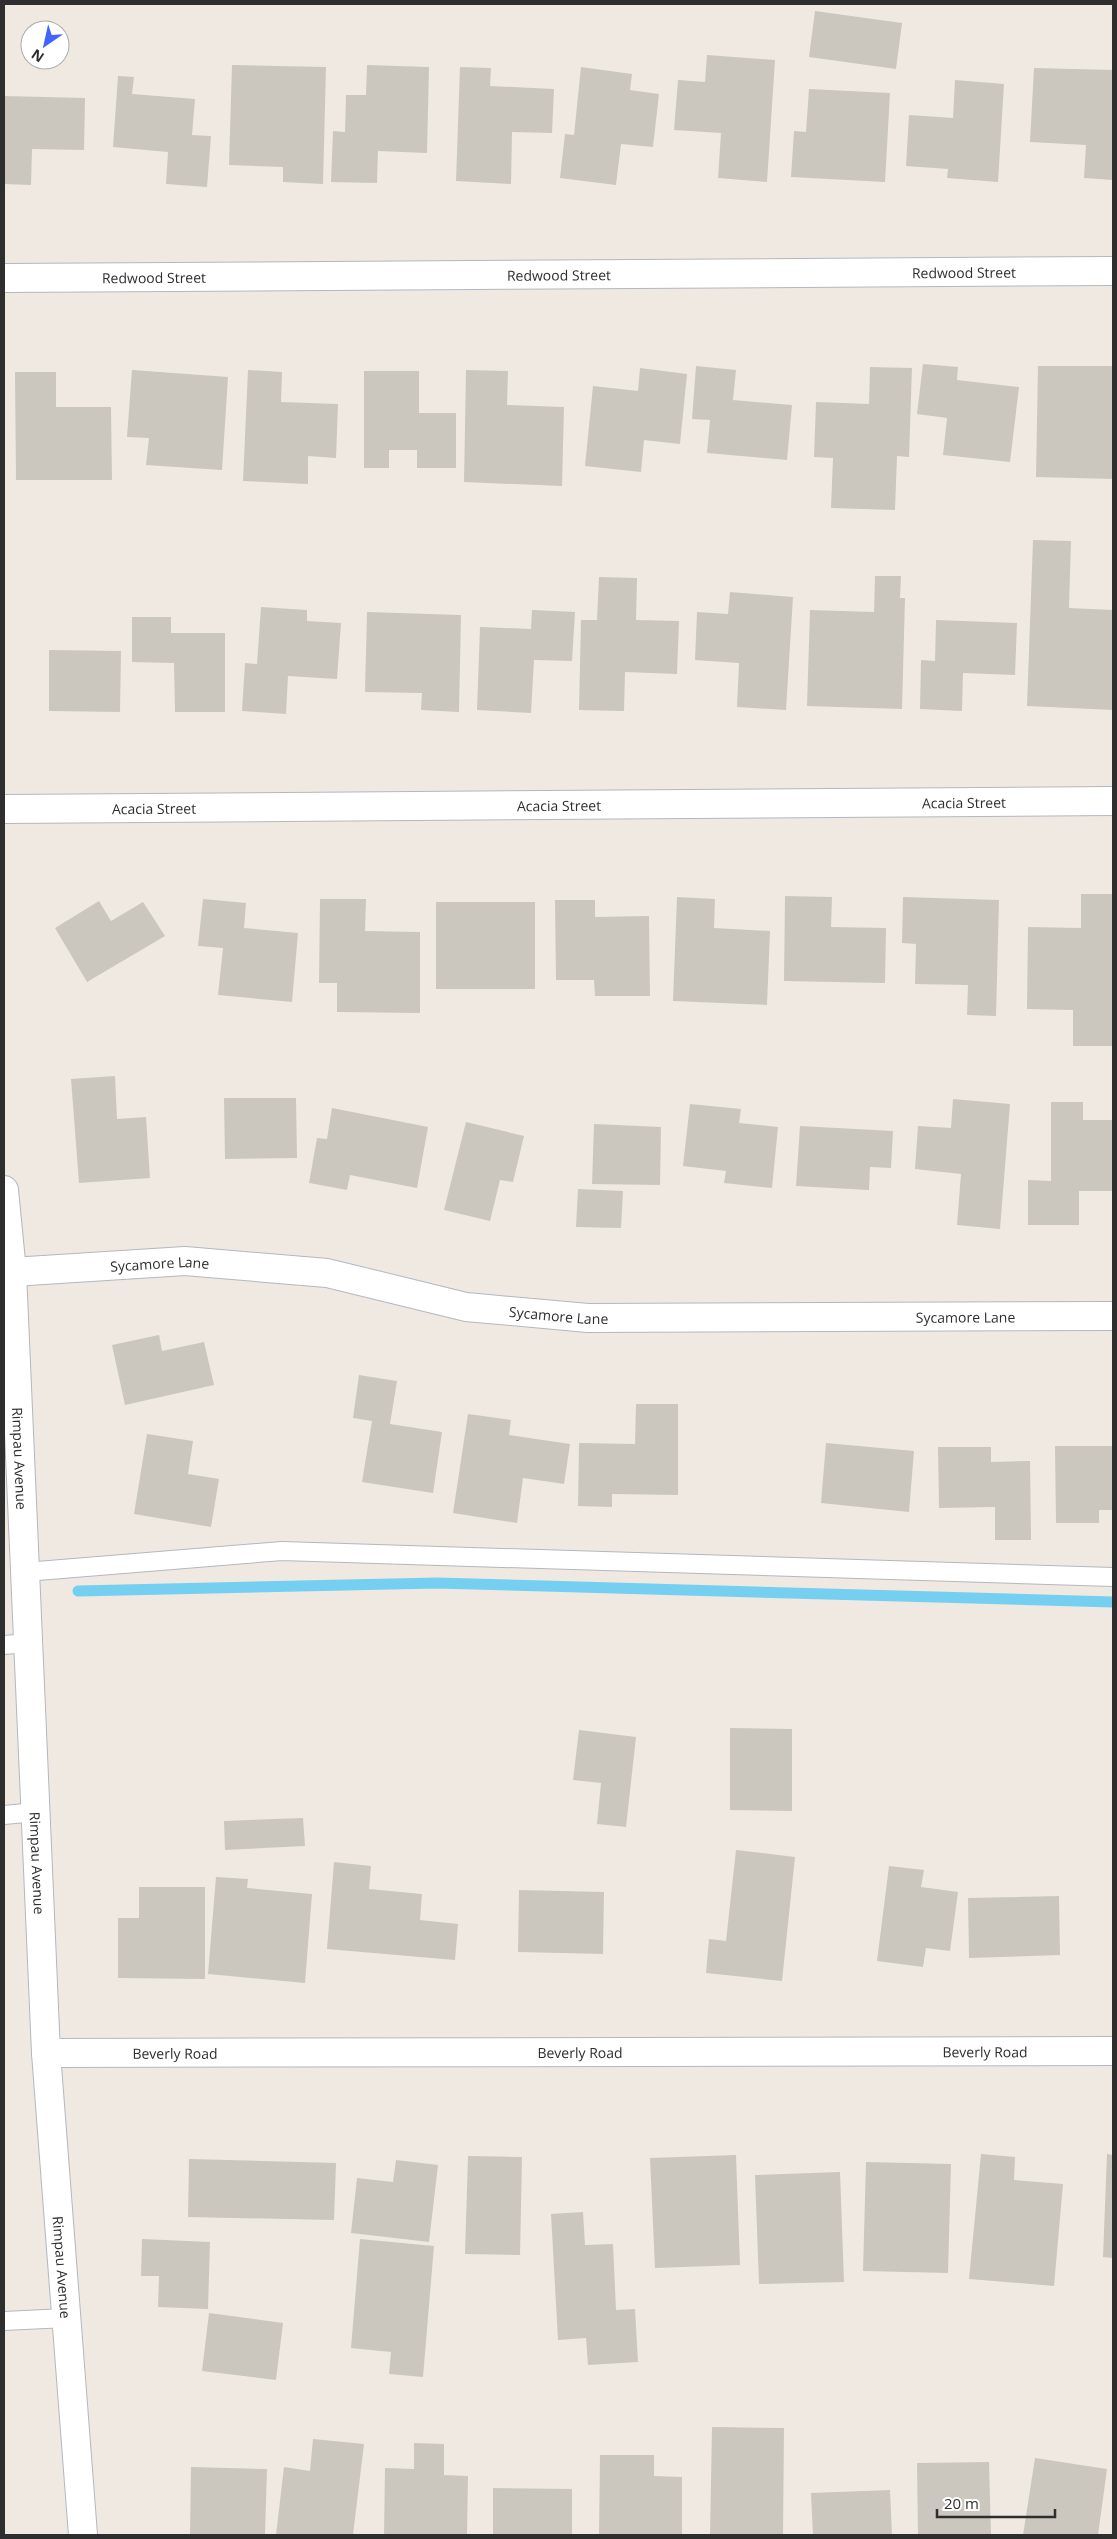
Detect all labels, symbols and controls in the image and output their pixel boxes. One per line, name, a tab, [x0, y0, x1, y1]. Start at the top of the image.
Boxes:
north arrow	[20, 20, 70, 70]
text: N	[27, 45, 47, 67]
street label: Redwood Street	[912, 262, 1016, 282]
street label: Redwood Street	[507, 265, 611, 284]
street label: Redwood Street	[102, 267, 206, 287]
street label: Acacia Street	[922, 792, 1006, 812]
street label: Acacia Street	[517, 795, 601, 815]
street label: Acacia Street	[112, 798, 196, 818]
street label: Sycamore Lane	[109, 1252, 210, 1275]
street label: Sycamore Lane	[508, 1301, 608, 1328]
street label: Sycamore Lane	[916, 1307, 1015, 1326]
street label: Rimpau Avenue	[8, 1407, 32, 1510]
street label: Rimpau Avenue	[26, 1811, 49, 1915]
street label: Beverly Road	[537, 2042, 623, 2062]
street label: Beverly Road	[942, 2042, 1028, 2061]
street label: Beverly Road	[132, 2043, 218, 2062]
street label: Rimpau Avenue	[49, 2215, 76, 2319]
scale bar	[937, 2486, 1054, 2518]
text: 20 m	[944, 2493, 979, 2513]

